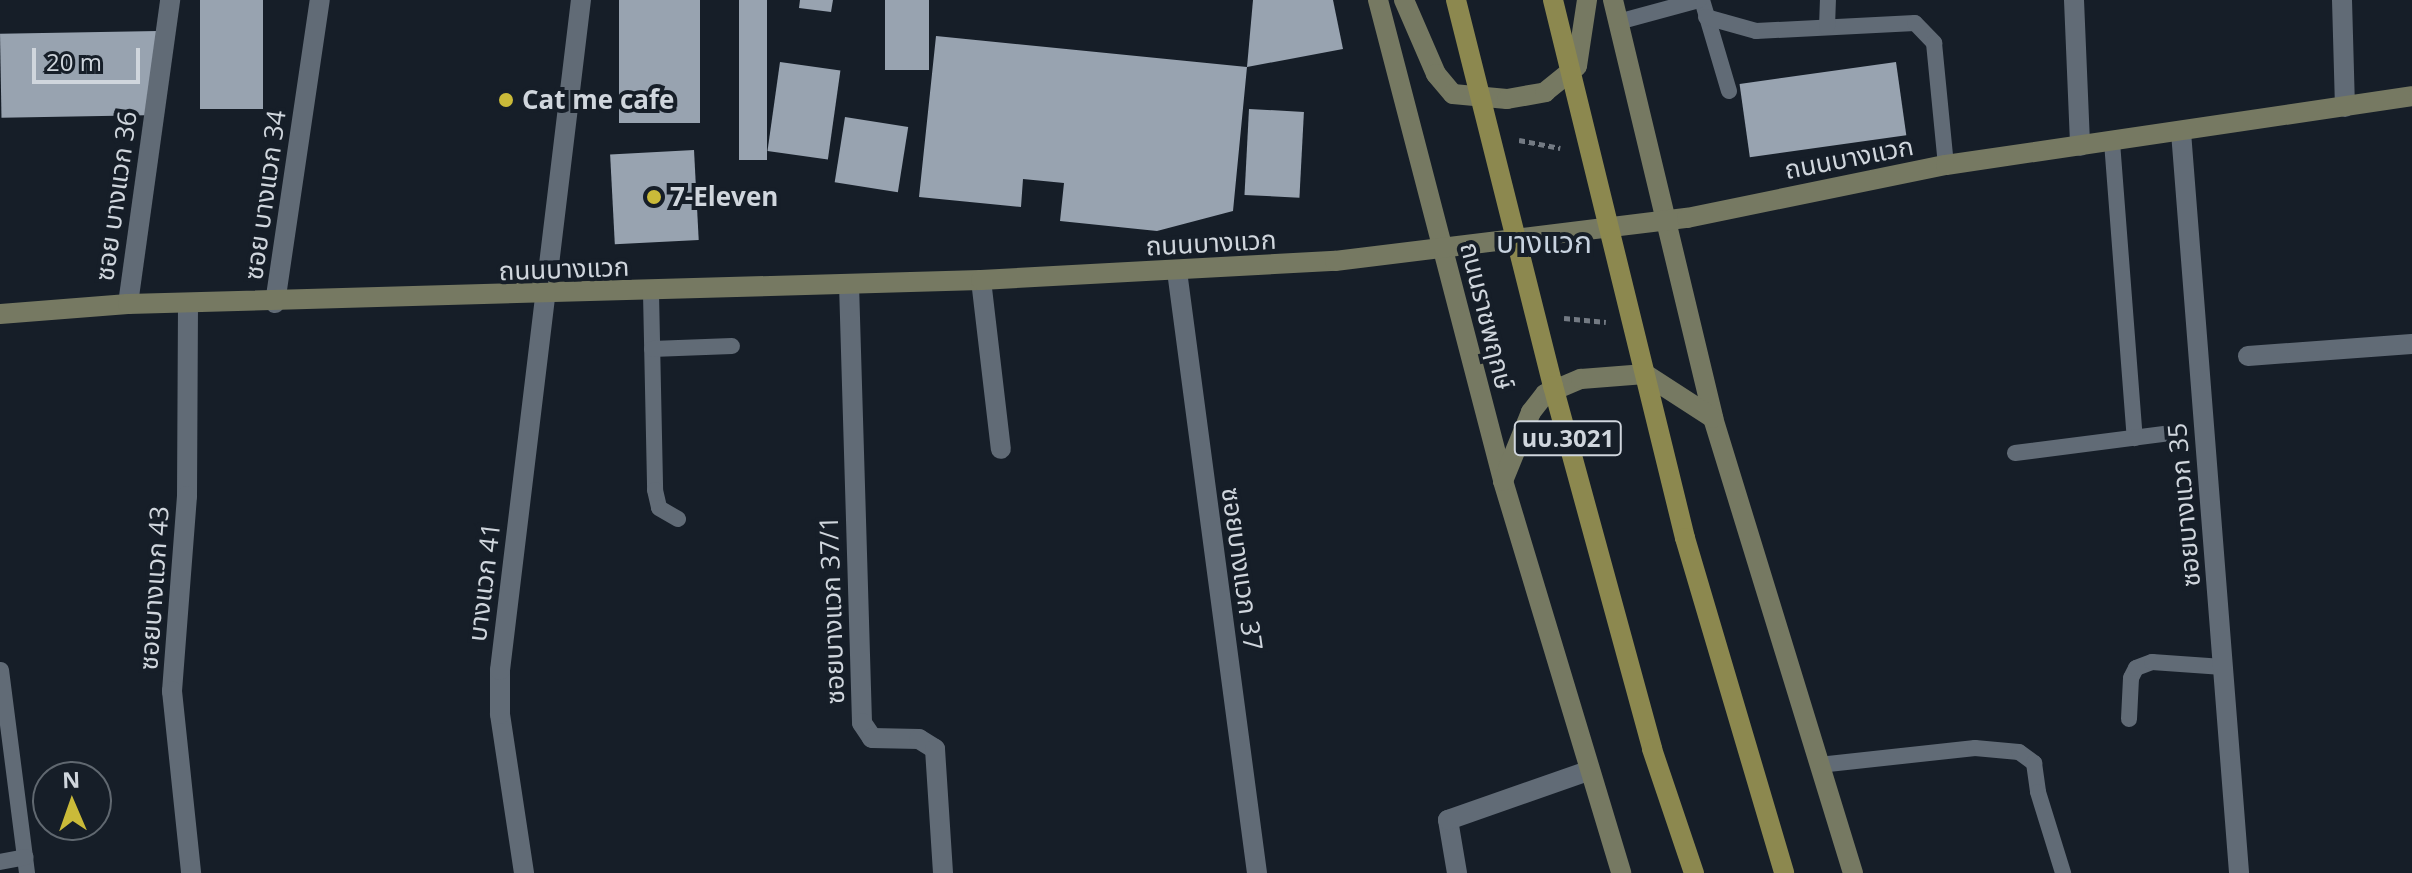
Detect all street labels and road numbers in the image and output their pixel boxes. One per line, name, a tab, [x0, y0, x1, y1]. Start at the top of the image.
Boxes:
street label: ซอย บางแวก 34	[238, 108, 292, 282]
street label: ซอย บางแวก 36	[89, 109, 143, 283]
street label: ถนนบางแวก	[1782, 130, 1916, 186]
street label: ถนนบางแวก	[1145, 224, 1277, 262]
street label: ถนนราชพฤกษ์	[1454, 239, 1520, 393]
street label: ถนนบางแวก	[498, 251, 630, 287]
road number: นบ.3021	[1512, 418, 1624, 458]
street label: ซอยบางแวก 35	[2161, 422, 2207, 588]
street label: ซอยบางแวก 37	[1215, 485, 1269, 653]
street label: ซอยบางแวก 43	[133, 505, 175, 671]
street label: ซอยบางแวก 37/1	[813, 515, 851, 705]
street label: บางแวก 41	[461, 521, 507, 643]

